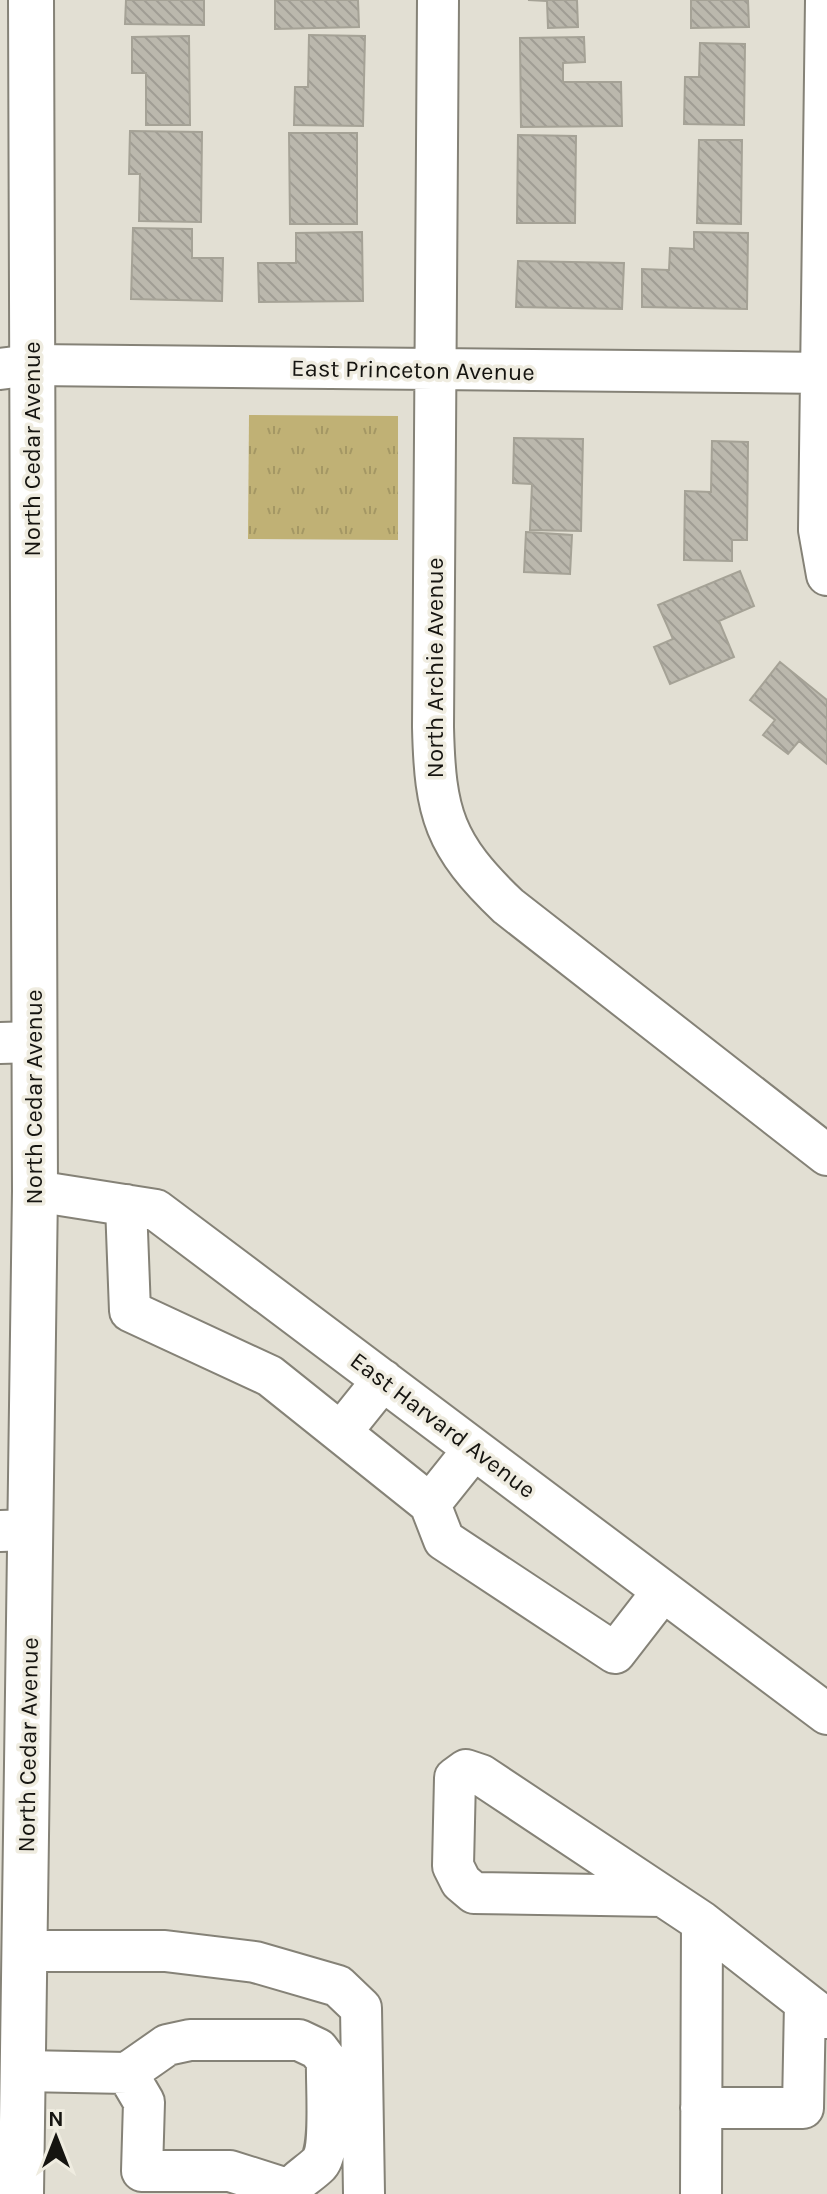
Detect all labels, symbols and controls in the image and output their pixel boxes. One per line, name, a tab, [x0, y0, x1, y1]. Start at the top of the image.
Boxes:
street label: North Cedar Avenue	[18, 341, 46, 557]
street label: East Princeton Avenue	[291, 354, 535, 386]
street label: North Archie Avenue	[421, 558, 449, 778]
street label: North Cedar Avenue	[20, 989, 48, 1205]
street label: East Harvard Avenue	[345, 1346, 541, 1504]
street label: North Cedar Avenue	[12, 1637, 44, 1853]
north arrow	[16, 2098, 96, 2178]
text: N	[48, 2106, 64, 2132]

